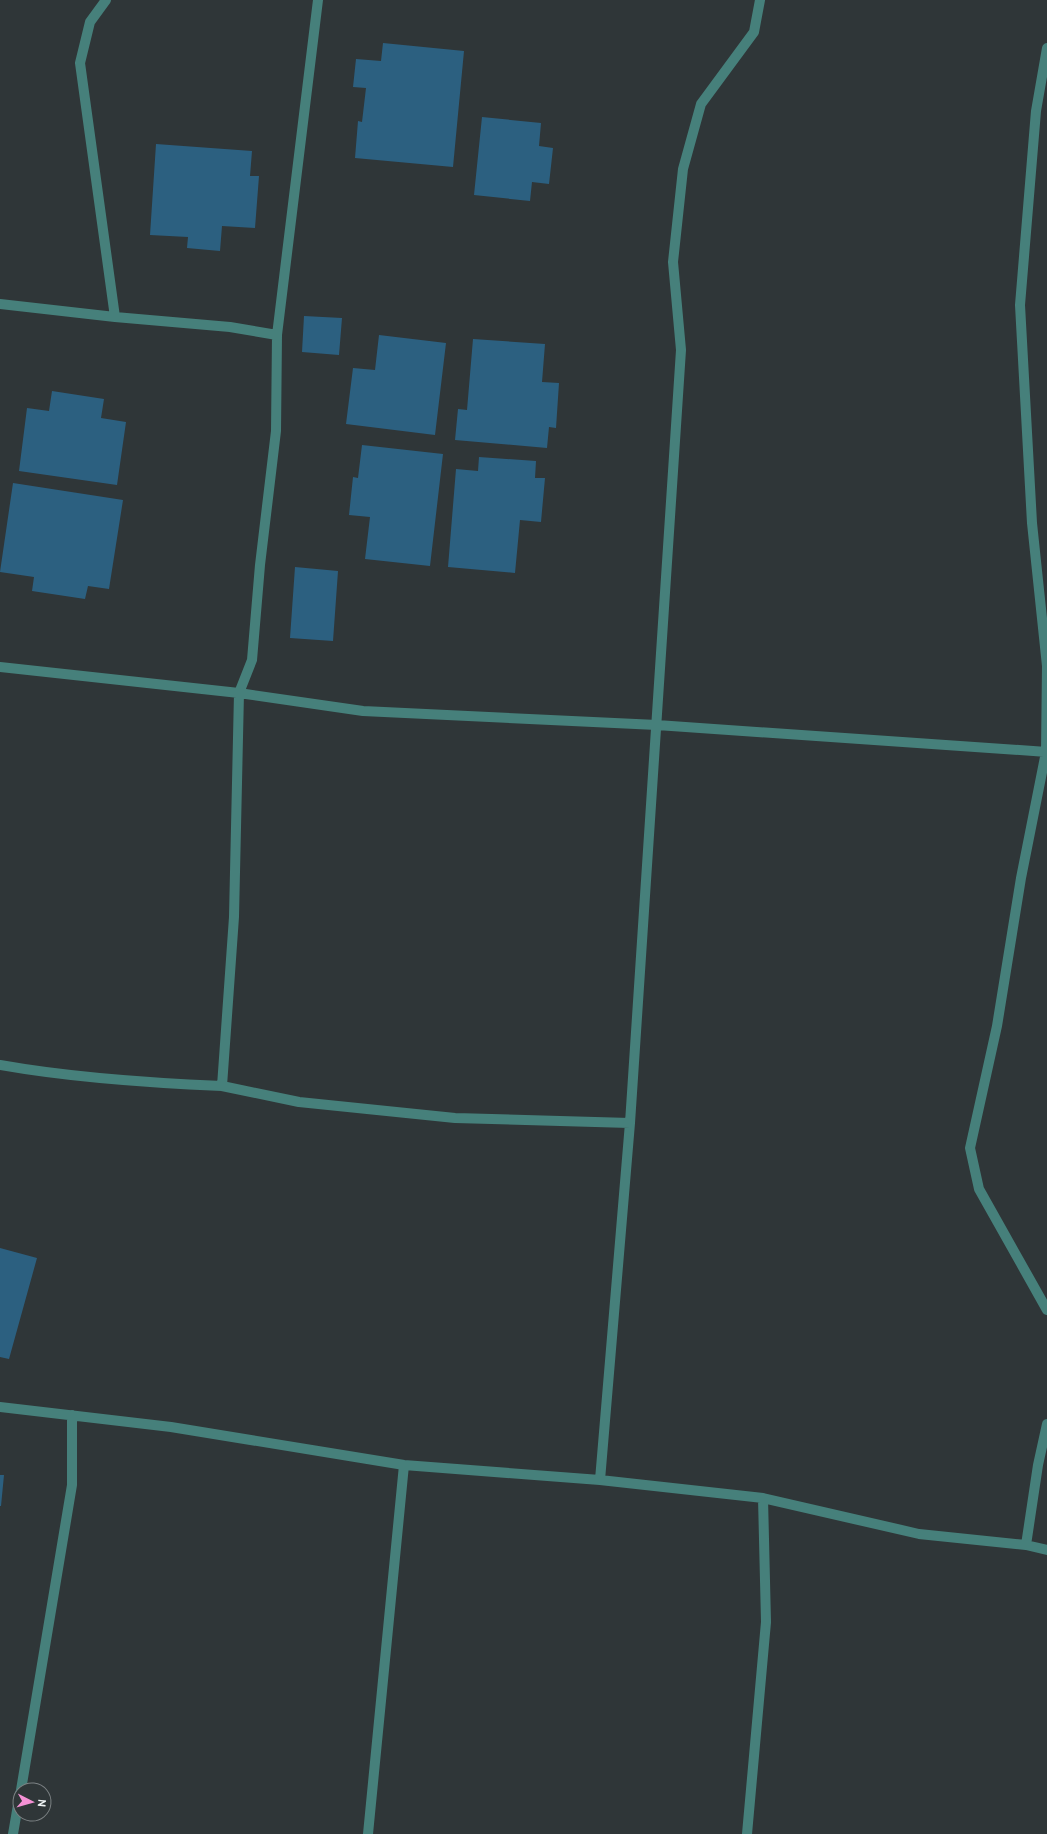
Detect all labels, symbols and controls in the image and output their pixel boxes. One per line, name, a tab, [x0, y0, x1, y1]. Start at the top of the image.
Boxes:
north arrow	[12, 1782, 52, 1822]
text: N	[34, 1798, 48, 1808]

